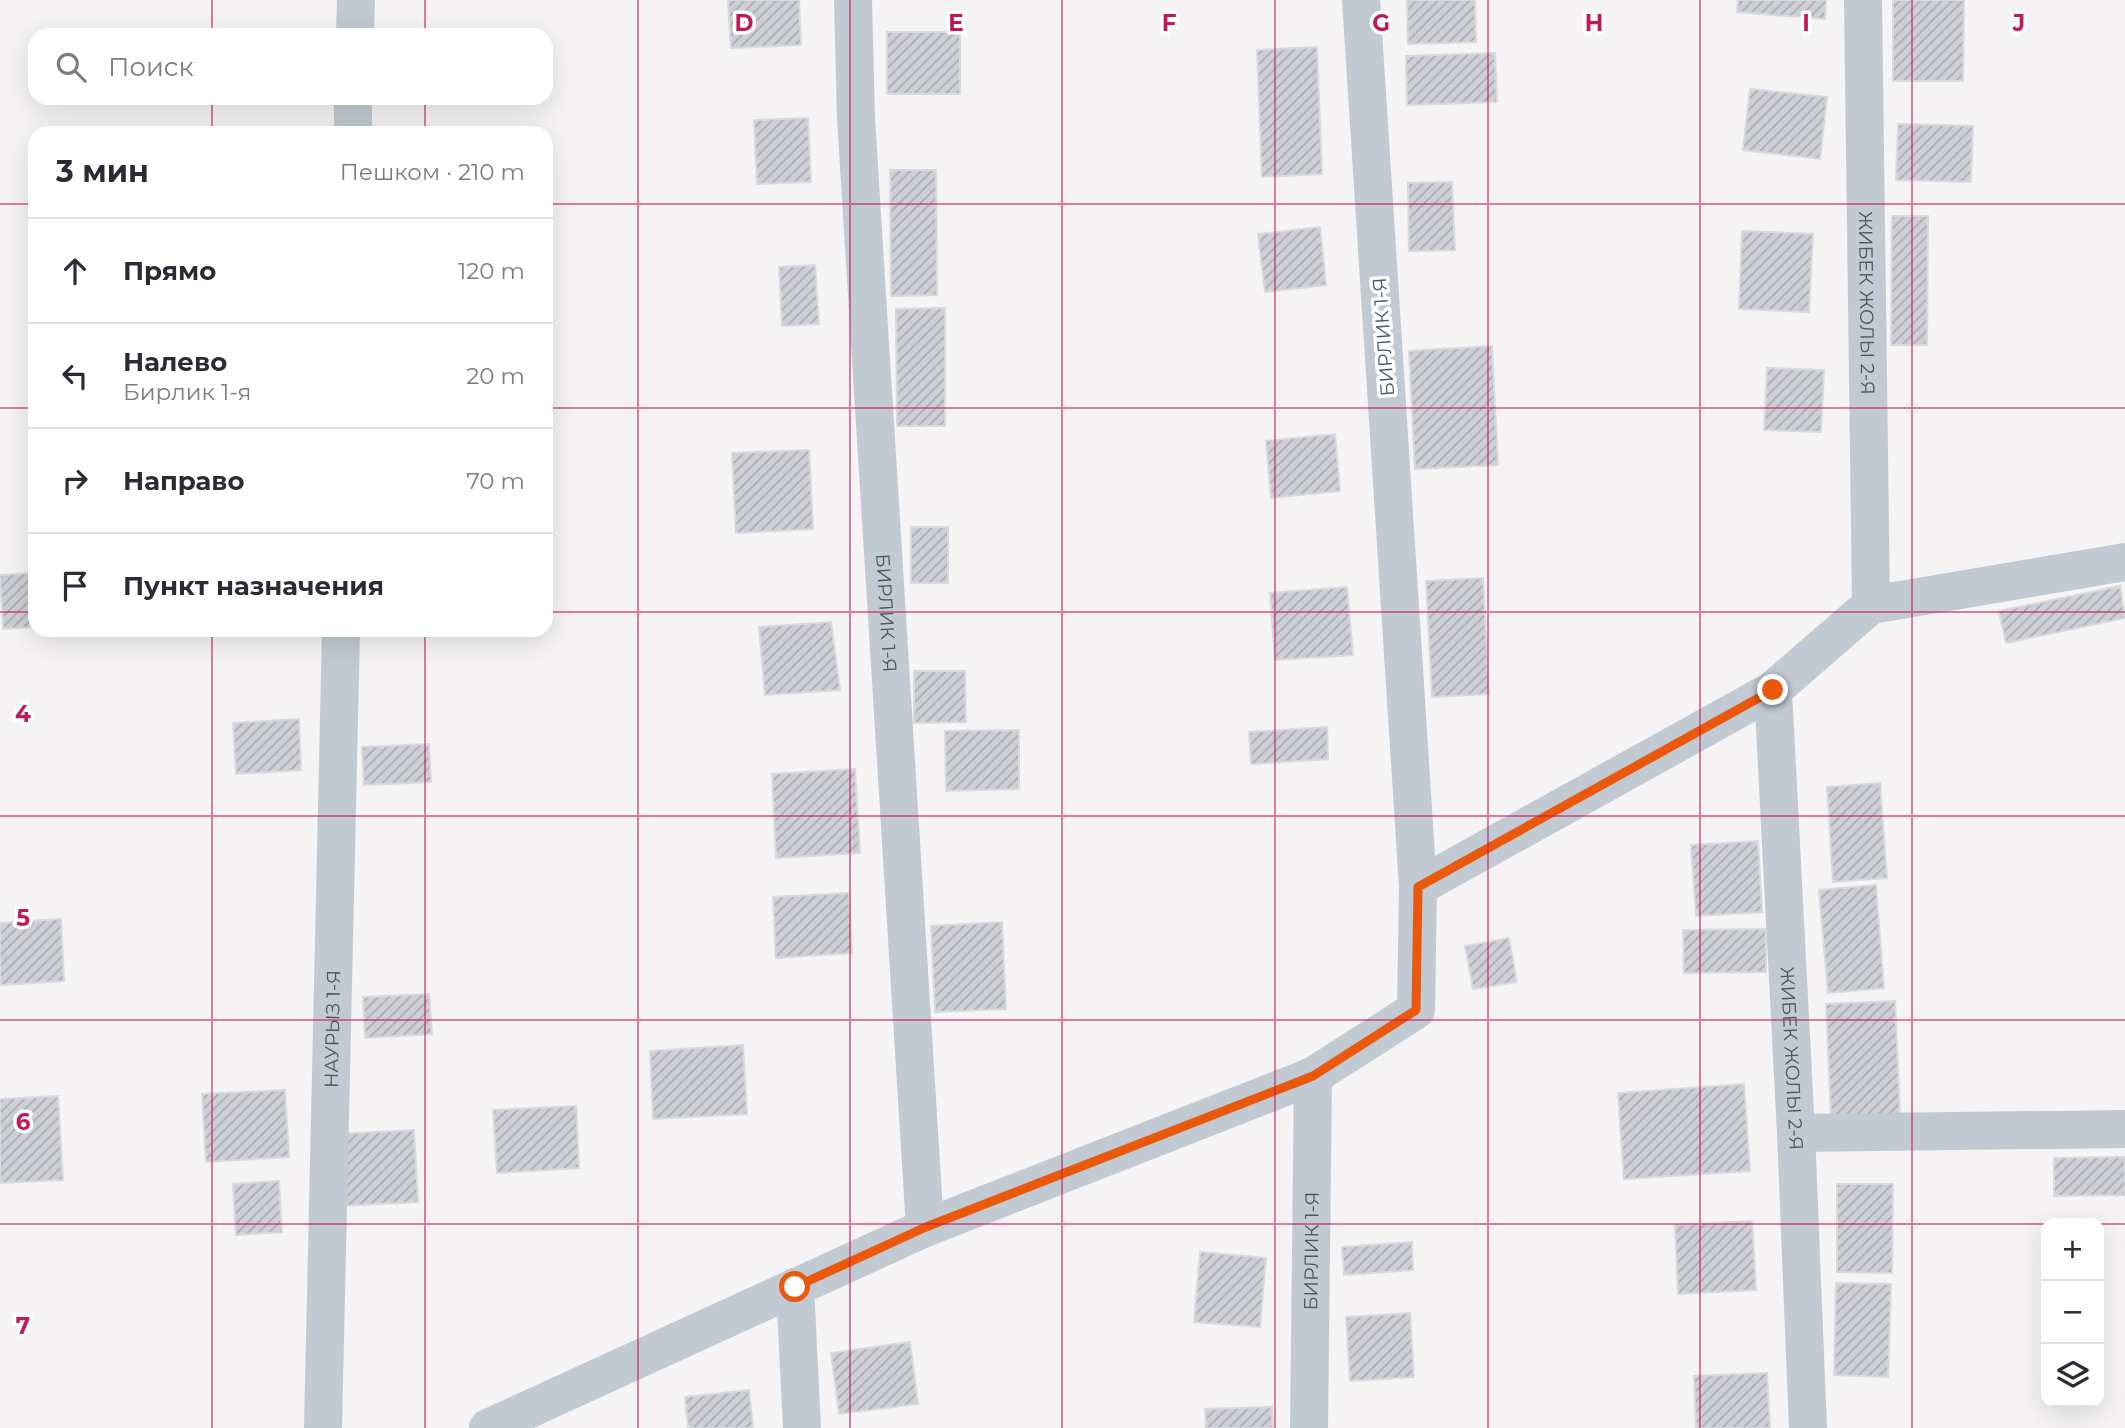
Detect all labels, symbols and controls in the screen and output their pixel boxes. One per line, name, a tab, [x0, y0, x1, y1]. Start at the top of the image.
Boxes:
text: D	[735, 9, 754, 37]
text: E	[948, 9, 964, 37]
text: F	[1162, 9, 1177, 37]
text: G	[1372, 9, 1390, 37]
text: H	[1585, 9, 1603, 37]
text: I	[1802, 9, 1810, 37]
text: J	[2012, 9, 2025, 37]
search box	[28, 28, 553, 105]
icon: search	[52, 48, 90, 86]
text: Поиск	[108, 51, 194, 83]
text: 3 мин	[56, 153, 149, 190]
text: Пешком · 210 m	[340, 158, 525, 186]
street label: ЖИБЕК ЖОЛЫ 2-Я	[1854, 211, 1879, 395]
icon: ahead	[56, 252, 94, 290]
text: Прямо	[123, 255, 216, 287]
text: 120 m	[458, 257, 525, 285]
street label: БИРЛИК 1-Я	[1368, 277, 1399, 397]
text: Налево	[123, 346, 227, 378]
icon: left	[56, 357, 94, 395]
text: 20 m	[466, 362, 525, 390]
text: Бирлик 1-я	[123, 378, 252, 406]
icon: right	[56, 462, 94, 500]
text: Направо	[123, 465, 244, 497]
text: 70 m	[466, 467, 525, 495]
street label: БИРЛИК 1-Я	[871, 553, 901, 673]
icon: arrive	[56, 567, 94, 605]
text: Пункт назначения	[123, 570, 384, 602]
route end	[1757, 674, 1788, 705]
text: 4	[15, 700, 31, 728]
text: 5	[16, 904, 30, 932]
street label: ЖИБЕК ЖОЛЫ 2-Я	[1775, 966, 1808, 1151]
street label: НАУРЫЗ 1-Я	[320, 970, 345, 1088]
text: 6	[16, 1108, 31, 1136]
street label: БИРЛИК 1-Я	[1299, 1191, 1324, 1311]
map controls	[2041, 1218, 2104, 1407]
button: +	[2041, 1218, 2104, 1281]
route start	[779, 1271, 810, 1302]
button: −	[2041, 1281, 2104, 1344]
text: 7	[16, 1312, 30, 1340]
button: layers	[2041, 1344, 2104, 1407]

